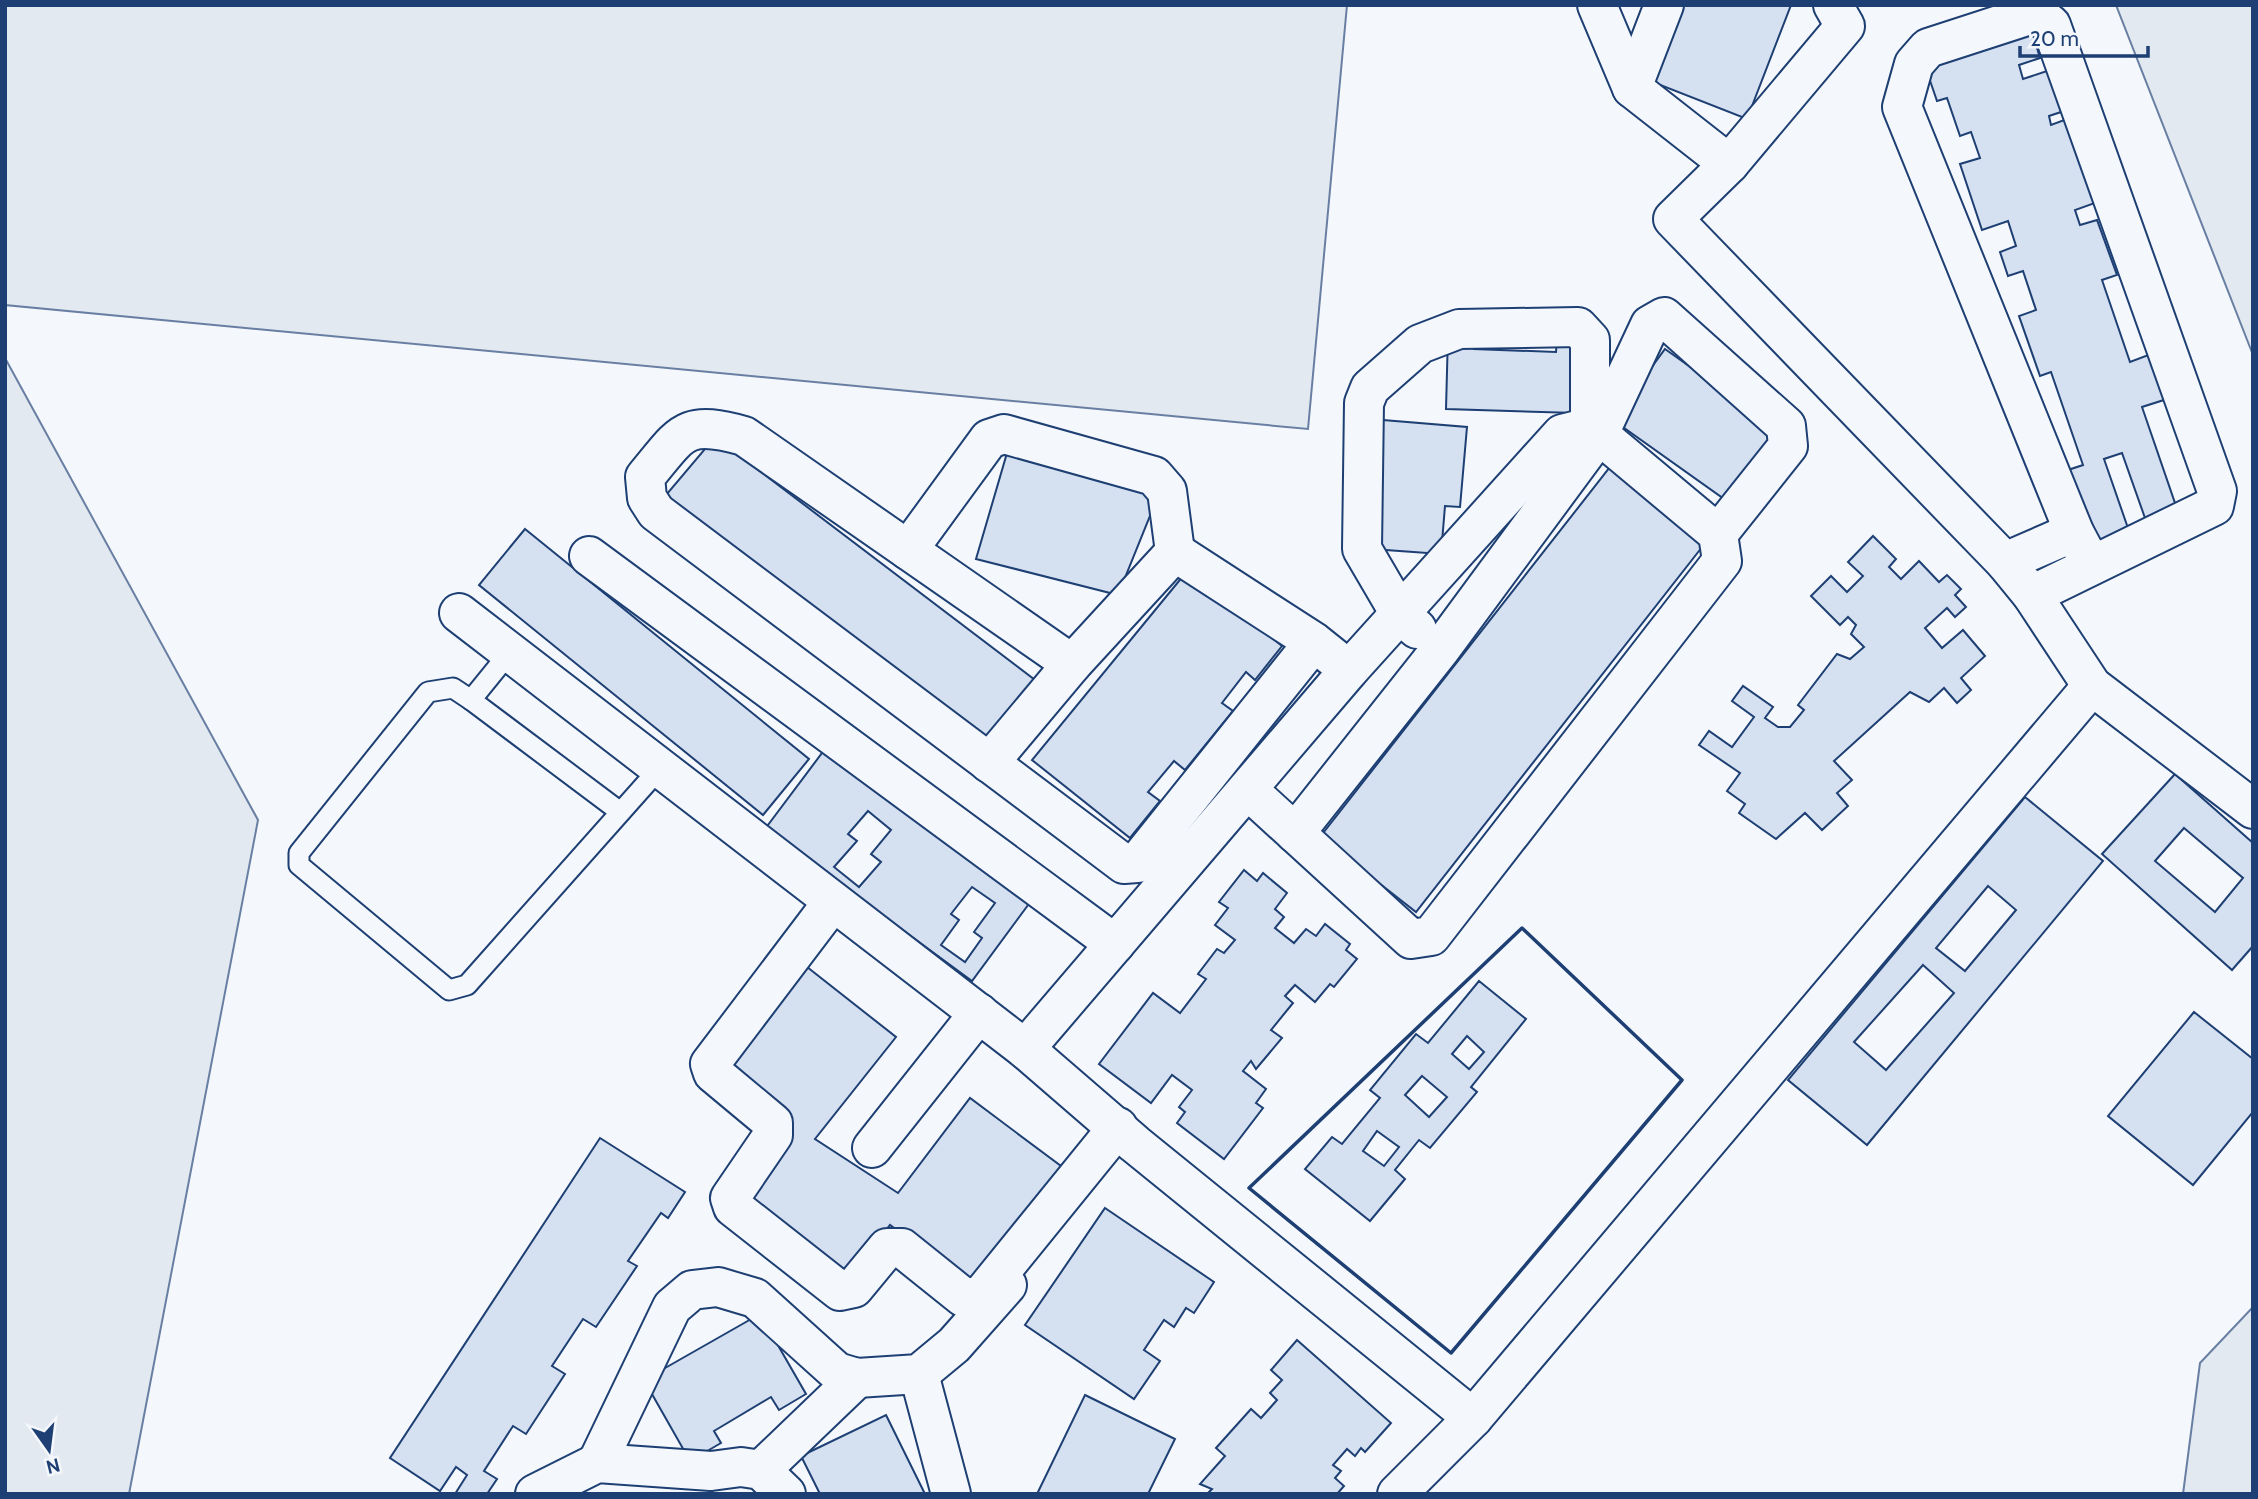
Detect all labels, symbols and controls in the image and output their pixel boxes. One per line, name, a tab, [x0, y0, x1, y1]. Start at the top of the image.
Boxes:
scale bar	[2020, 14, 2148, 58]
text: 20 m	[2030, 26, 2079, 51]
north arrow	[14, 1415, 84, 1485]
text: N	[44, 1453, 62, 1479]

